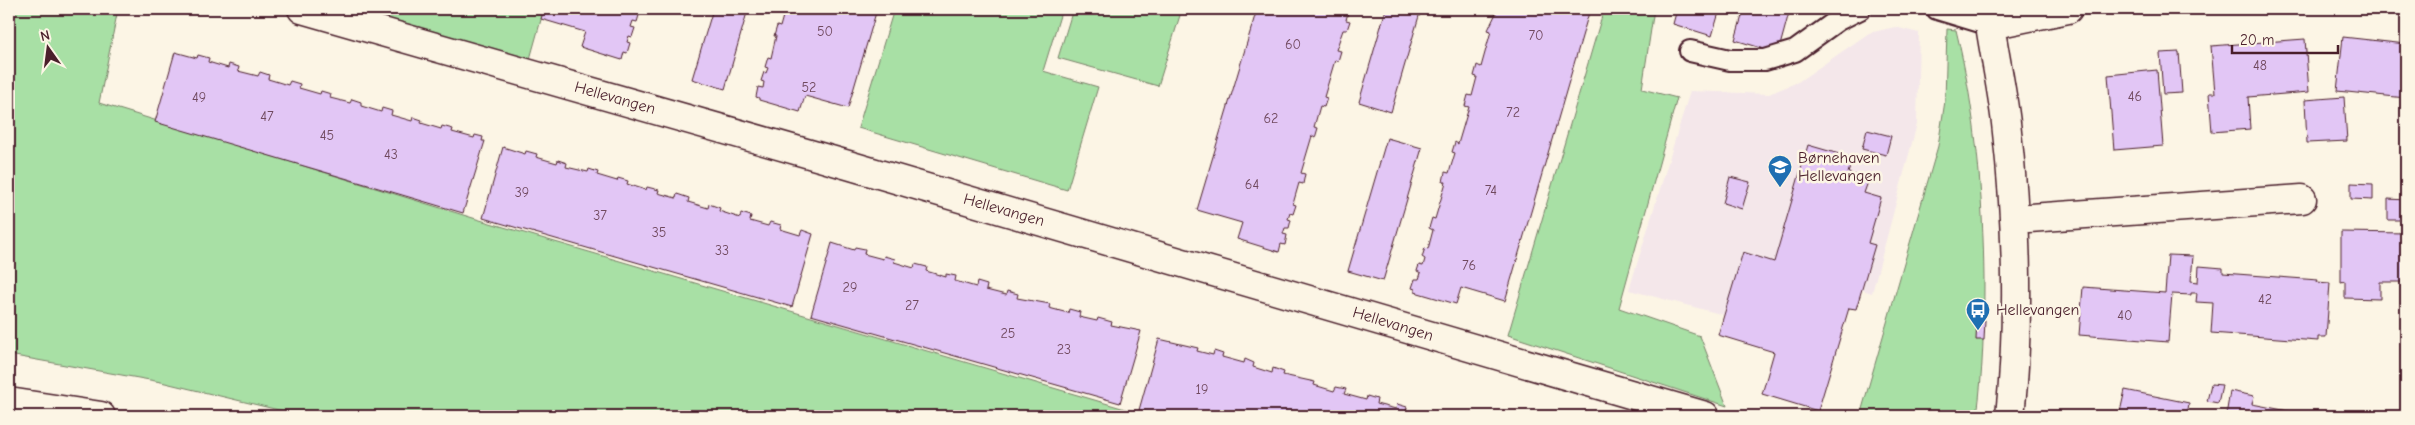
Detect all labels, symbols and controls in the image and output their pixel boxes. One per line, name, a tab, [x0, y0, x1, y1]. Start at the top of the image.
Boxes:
north arrow	[22, 22, 72, 72]
scale bar	[2232, 22, 2339, 54]
house number: 50	[817, 23, 833, 40]
text: N	[38, 27, 51, 45]
house number: 70	[1528, 27, 1544, 44]
text: 20 m	[2240, 31, 2274, 49]
house number: 60	[1285, 36, 1301, 53]
house number: 48	[2253, 57, 2267, 74]
street label: Hellevangen	[572, 78, 658, 118]
house number: 52	[802, 79, 816, 96]
house number: 46	[2128, 88, 2142, 105]
house number: 49	[192, 89, 206, 106]
house number: 72	[1506, 104, 1520, 121]
house number: 47	[260, 108, 274, 125]
house number: 62	[1264, 110, 1278, 127]
house number: 45	[320, 127, 334, 144]
house number: 43	[384, 146, 398, 163]
place label: Børnehaven Hellevangen	[1798, 149, 1881, 185]
school or university icon: Børnehaven Hellevangen	[1767, 154, 1793, 188]
house number: 64	[1245, 176, 1259, 193]
house number: 74	[1485, 182, 1497, 199]
house number: 39	[515, 184, 529, 201]
street label: Hellevangen	[961, 190, 1047, 230]
house number: 37	[593, 207, 607, 224]
house number: 35	[652, 224, 666, 241]
house number: 33	[715, 242, 729, 259]
house number: 76	[1462, 257, 1476, 274]
house number: 29	[843, 279, 857, 296]
house number: 42	[2258, 291, 2272, 308]
house number: 27	[905, 297, 919, 314]
bus stop icon: Hellevangen	[1965, 297, 1991, 331]
place label: Hellevangen	[1996, 301, 2079, 319]
street label: Hellevangen	[1350, 303, 1436, 345]
house number: 40	[2117, 307, 2133, 324]
house number: 25	[1001, 325, 1015, 342]
house number: 23	[1057, 341, 1071, 358]
house number: 19	[1196, 381, 1208, 398]

